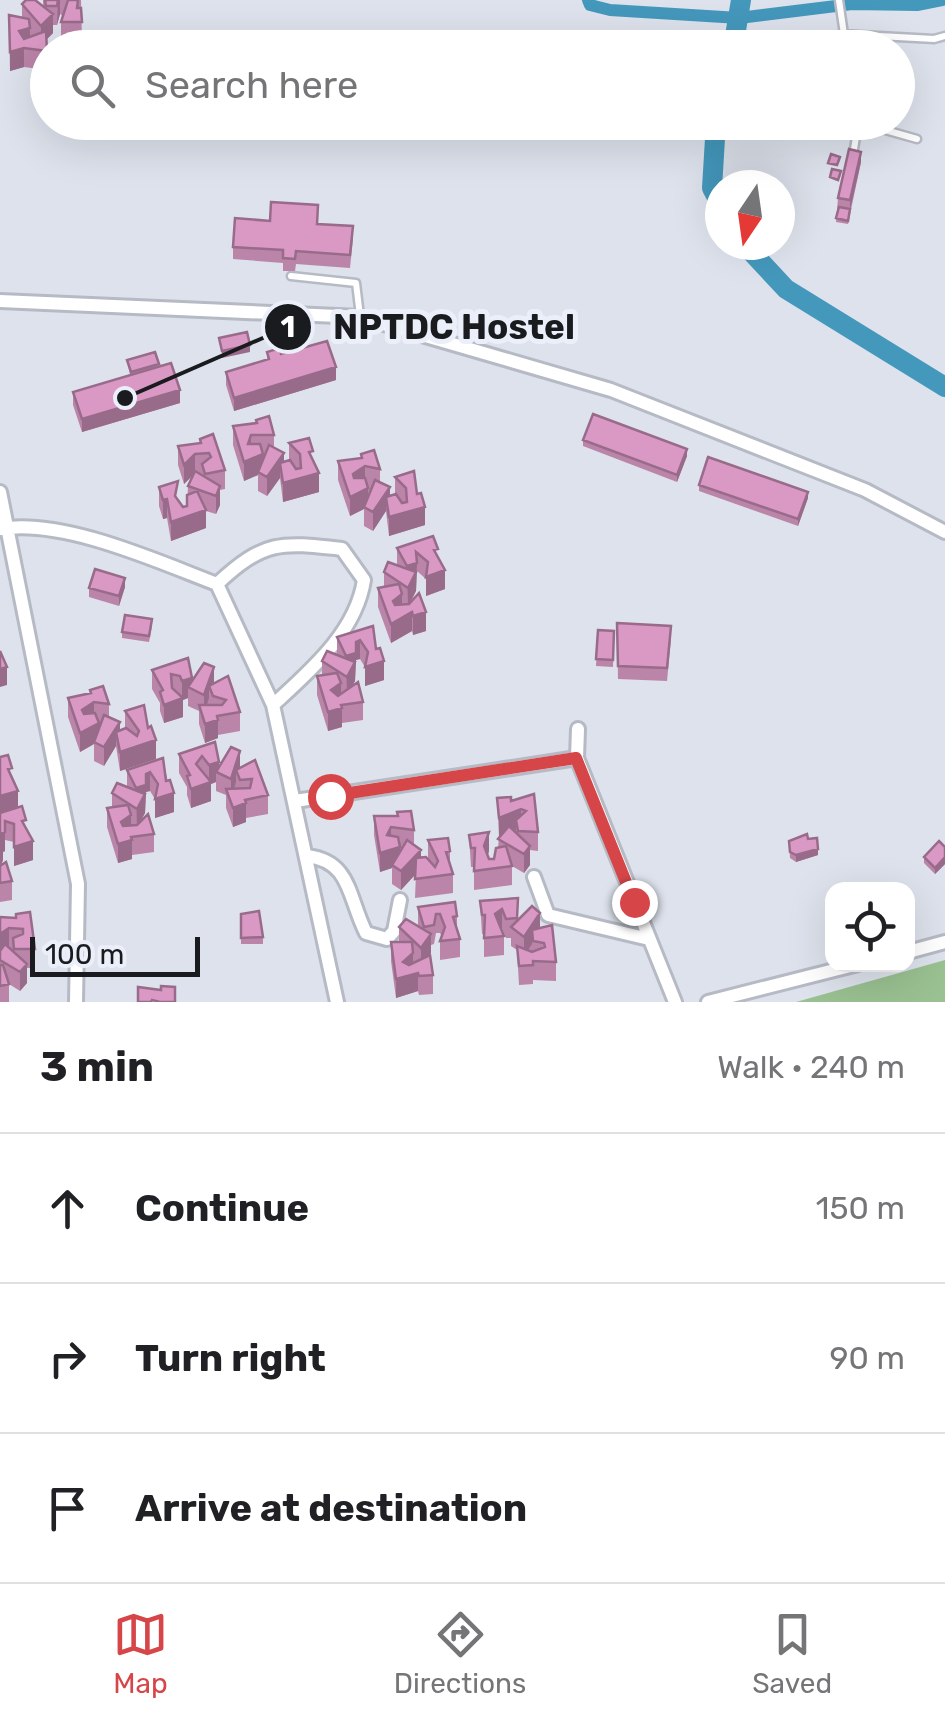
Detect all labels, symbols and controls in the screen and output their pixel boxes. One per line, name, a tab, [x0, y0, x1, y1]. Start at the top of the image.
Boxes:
search box	[30, 30, 915, 140]
icon: search	[65, 58, 120, 113]
text: Search here	[145, 62, 358, 108]
north arrow	[705, 170, 795, 260]
callout: NPTDC Hostel	[263, 294, 595, 359]
text: NPTDC Hostel	[333, 306, 575, 348]
text: 1	[281, 309, 295, 345]
route start	[308, 774, 354, 820]
route end	[612, 880, 658, 926]
map controls	[825, 882, 915, 972]
button: locate	[825, 882, 915, 972]
scale bar	[30, 932, 200, 976]
text: 100 m	[45, 938, 124, 971]
text: 3 min	[40, 1042, 154, 1092]
text: Walk · 240 m	[717, 1048, 905, 1086]
icon: ahead	[40, 1181, 95, 1236]
text: Continue	[135, 1185, 309, 1231]
text: 150 m	[816, 1189, 905, 1227]
icon: right	[40, 1331, 95, 1386]
text: Turn right	[135, 1335, 326, 1381]
text: 90 m	[829, 1339, 905, 1377]
icon: arrive	[40, 1481, 95, 1536]
text: Arrive at destination	[135, 1485, 527, 1531]
tab: Map	[113, 1607, 168, 1700]
tab: Directions	[394, 1607, 526, 1700]
tab: Saved	[752, 1607, 832, 1700]

